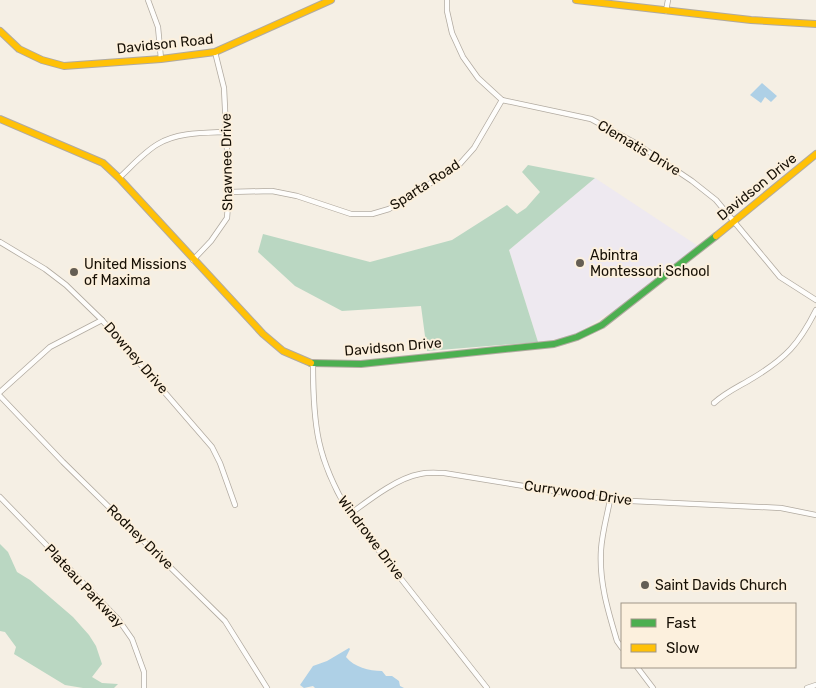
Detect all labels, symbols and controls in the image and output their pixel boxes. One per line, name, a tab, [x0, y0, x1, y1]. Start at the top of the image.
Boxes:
street label: Davidson Road	[116, 30, 214, 58]
street label: Shawnee Drive	[218, 113, 236, 211]
street label: Clematis Drive	[594, 117, 684, 180]
street label: Davidson Drive	[714, 150, 800, 224]
street label: Sparta Road	[387, 156, 463, 214]
place label: Abintra Montessori School	[590, 247, 710, 280]
place label: United Missions of Maxima	[84, 256, 187, 289]
marker: Abintra Montessori School	[574, 257, 586, 269]
marker: United Missions of Maxima	[68, 266, 80, 278]
street label: Downey Drive	[100, 319, 172, 397]
street label: Davidson Drive	[344, 334, 442, 360]
street label: Currywood Drive	[523, 477, 633, 509]
street label: Windrowe Drive	[334, 493, 408, 583]
street label: Rodney Drive	[103, 501, 177, 573]
street label: Plateau Parkway	[41, 541, 127, 632]
place label: Saint Davids Church	[655, 577, 787, 594]
marker: Saint Davids Church	[639, 579, 651, 591]
legend	[621, 603, 796, 668]
text: Fast	[666, 614, 696, 632]
text: Slow	[666, 639, 699, 657]

